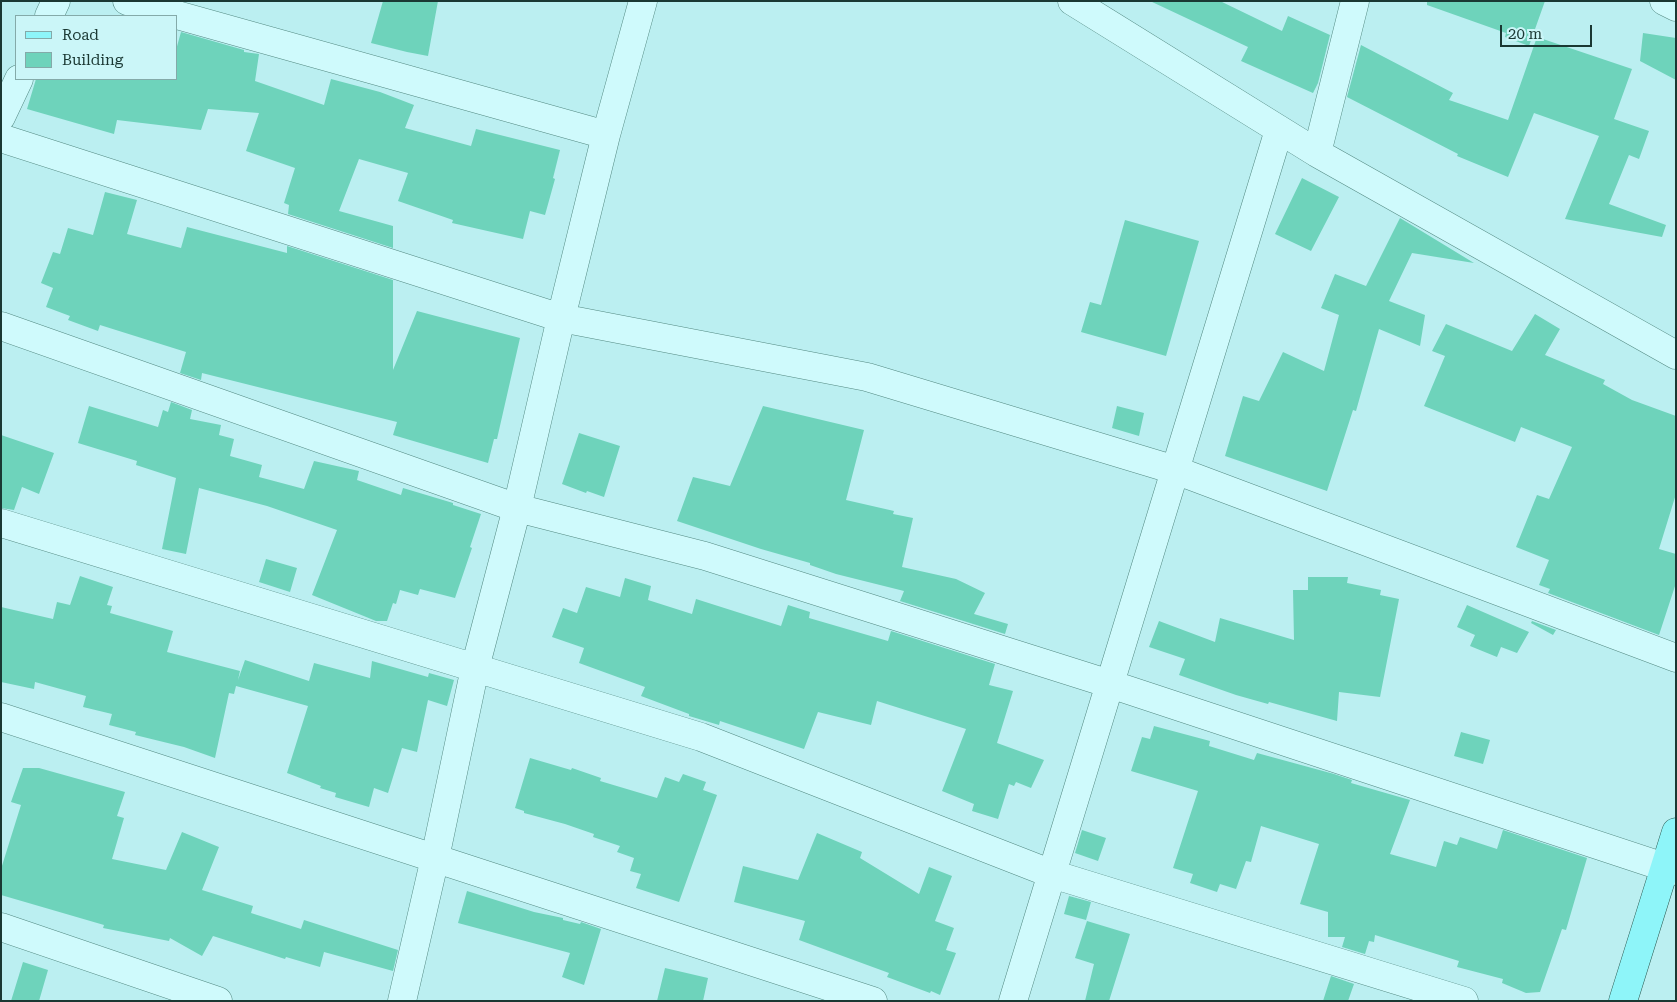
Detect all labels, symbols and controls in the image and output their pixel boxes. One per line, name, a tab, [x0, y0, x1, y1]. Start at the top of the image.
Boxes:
legend	[15, 15, 178, 80]
scale bar	[1502, 15, 1594, 47]
text: 20 m	[1508, 25, 1542, 43]
text: Road	[62, 26, 99, 44]
text: Building	[62, 51, 123, 69]

